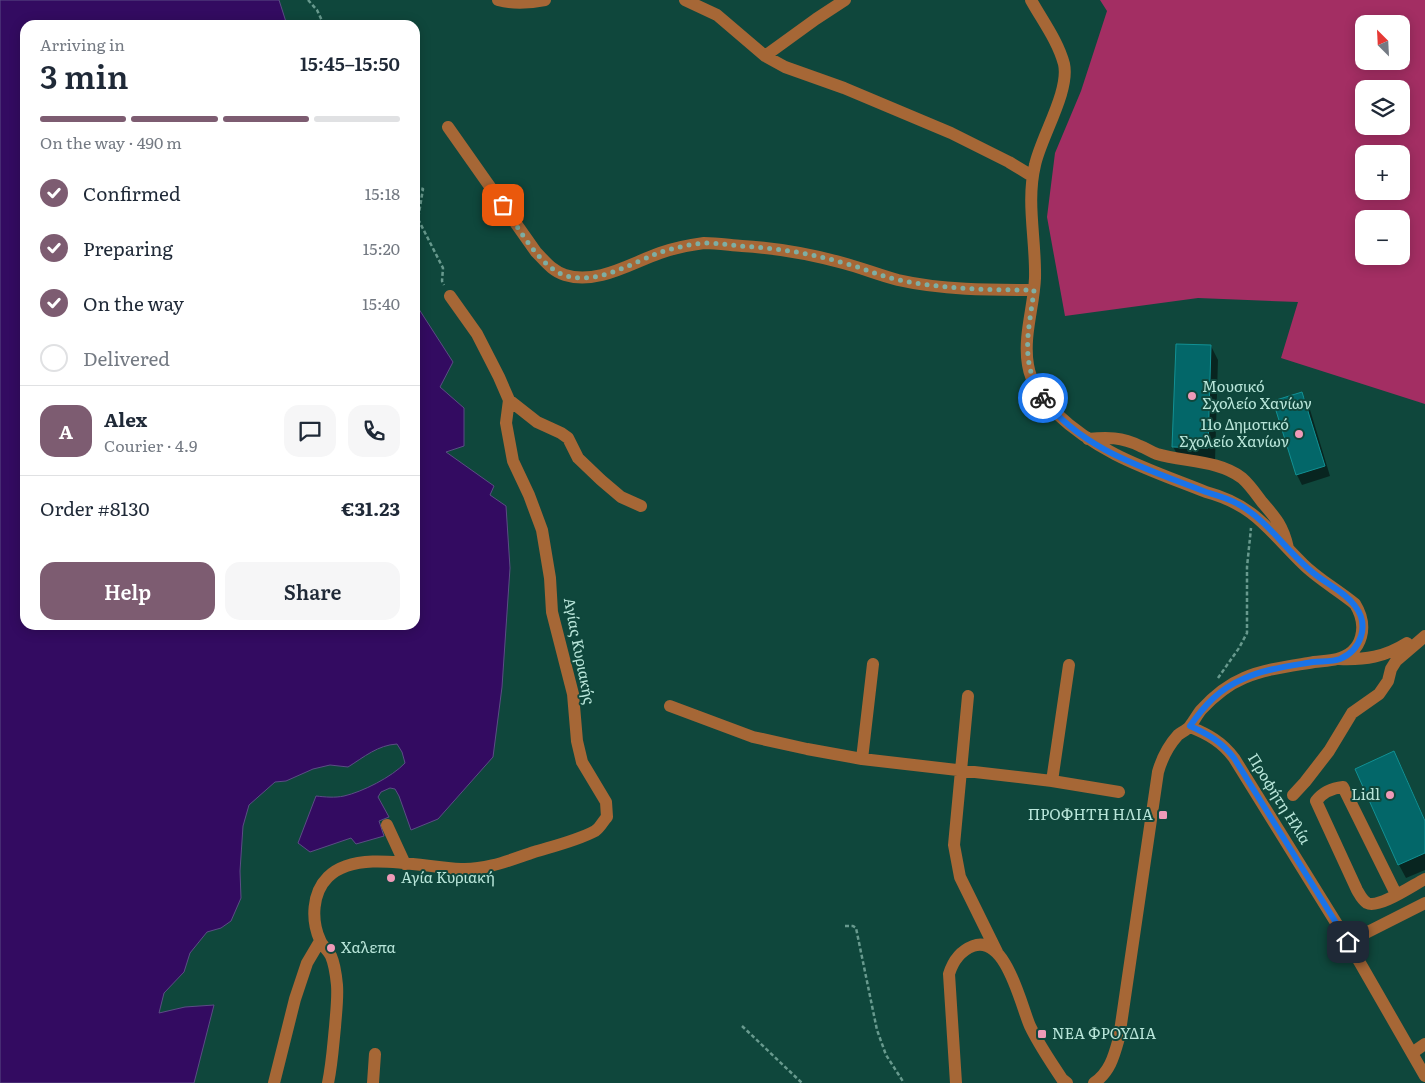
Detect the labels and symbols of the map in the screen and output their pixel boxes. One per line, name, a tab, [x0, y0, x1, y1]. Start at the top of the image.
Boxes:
north arrow	[1355, 15, 1410, 70]
pin	[482, 184, 524, 226]
courier	[1018, 373, 1068, 423]
place label: Μουσικό Σχολείο Χανίων	[1202, 374, 1312, 414]
marker: Μουσικό Σχολείο Χανίων	[1186, 390, 1198, 402]
place label: 11o Δημοτικό Σχολείο Χανίων	[1179, 412, 1289, 452]
marker: 11o Δημοτικό Σχολείο Χανίων	[1293, 428, 1305, 440]
street label: Αγίας Κυριακής	[559, 595, 602, 707]
street label: Προφήτη Ηλία	[1243, 748, 1318, 848]
place label: Lidl	[1351, 782, 1380, 805]
marker: Lidl	[1384, 789, 1396, 801]
place label: ΠΡΟΦΗΤΗ ΗΛΙΑ	[1028, 802, 1153, 825]
marker: ΠΡΟΦΗΤΗ ΗΛΙΑ	[1157, 809, 1169, 821]
place label: Αγία Κυριακή	[401, 865, 495, 888]
marker: Αγία Κυριακή	[385, 872, 397, 884]
pin	[1327, 921, 1369, 963]
place label: Χαλεπα	[341, 935, 396, 958]
marker: Χαλεπα	[325, 942, 337, 954]
place label: ΝΕΑ ΦΡΟΥΔΙΑ	[1052, 1021, 1156, 1044]
marker: ΝΕΑ ΦΡΟΥΔΙΑ	[1036, 1028, 1048, 1040]

